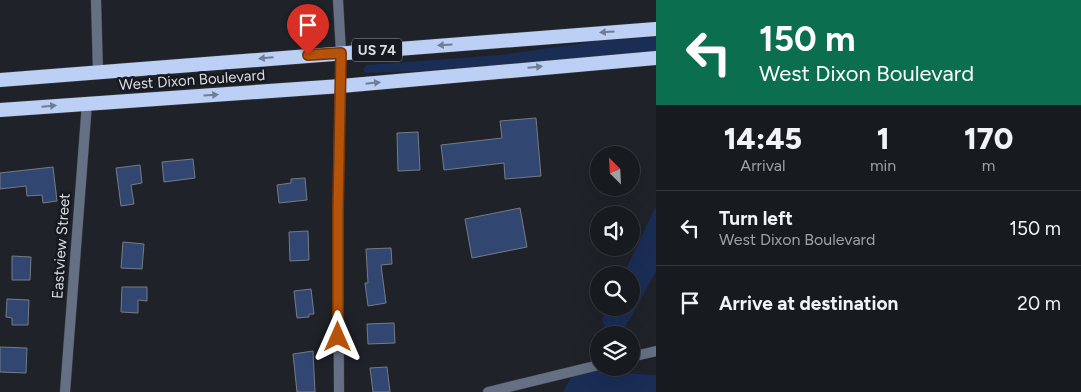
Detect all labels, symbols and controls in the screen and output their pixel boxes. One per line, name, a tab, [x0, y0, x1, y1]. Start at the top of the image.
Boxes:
pin	[287, 4, 329, 55]
icon: arrive	[294, 11, 322, 39]
text: 150 m	[759, 18, 856, 60]
icon: left	[676, 20, 741, 85]
one-way arrow	[599, 29, 615, 37]
road number: US 74	[352, 38, 402, 62]
one-way arrow	[437, 41, 453, 49]
one-way arrow	[258, 55, 274, 63]
text: West Dixon Boulevard	[759, 60, 974, 87]
one-way arrow	[527, 63, 543, 71]
street label: West Dixon Boulevard	[118, 66, 266, 94]
one-way arrow	[365, 78, 381, 86]
one-way arrow	[203, 90, 219, 98]
one-way arrow	[41, 102, 57, 110]
text: 14:45	[724, 120, 802, 157]
text: 1	[877, 120, 889, 157]
text: 170	[964, 120, 1013, 157]
north arrow	[590, 146, 640, 196]
map controls	[590, 146, 640, 376]
text: Arrival	[740, 156, 786, 175]
text: min	[870, 156, 896, 175]
text: m	[982, 156, 995, 175]
street label: Eastview Street	[48, 192, 74, 299]
button: sound	[590, 206, 640, 256]
text: Turn left	[719, 207, 793, 230]
icon: left	[676, 214, 704, 242]
text: 150 m	[1009, 217, 1061, 240]
text: West Dixon Boulevard	[719, 230, 875, 249]
button: search	[590, 266, 640, 316]
icon: arrive	[676, 289, 704, 317]
text: Arrive at destination	[719, 292, 898, 315]
text: 20 m	[1017, 292, 1061, 315]
position arrow	[311, 310, 363, 362]
button: layers	[590, 326, 640, 376]

